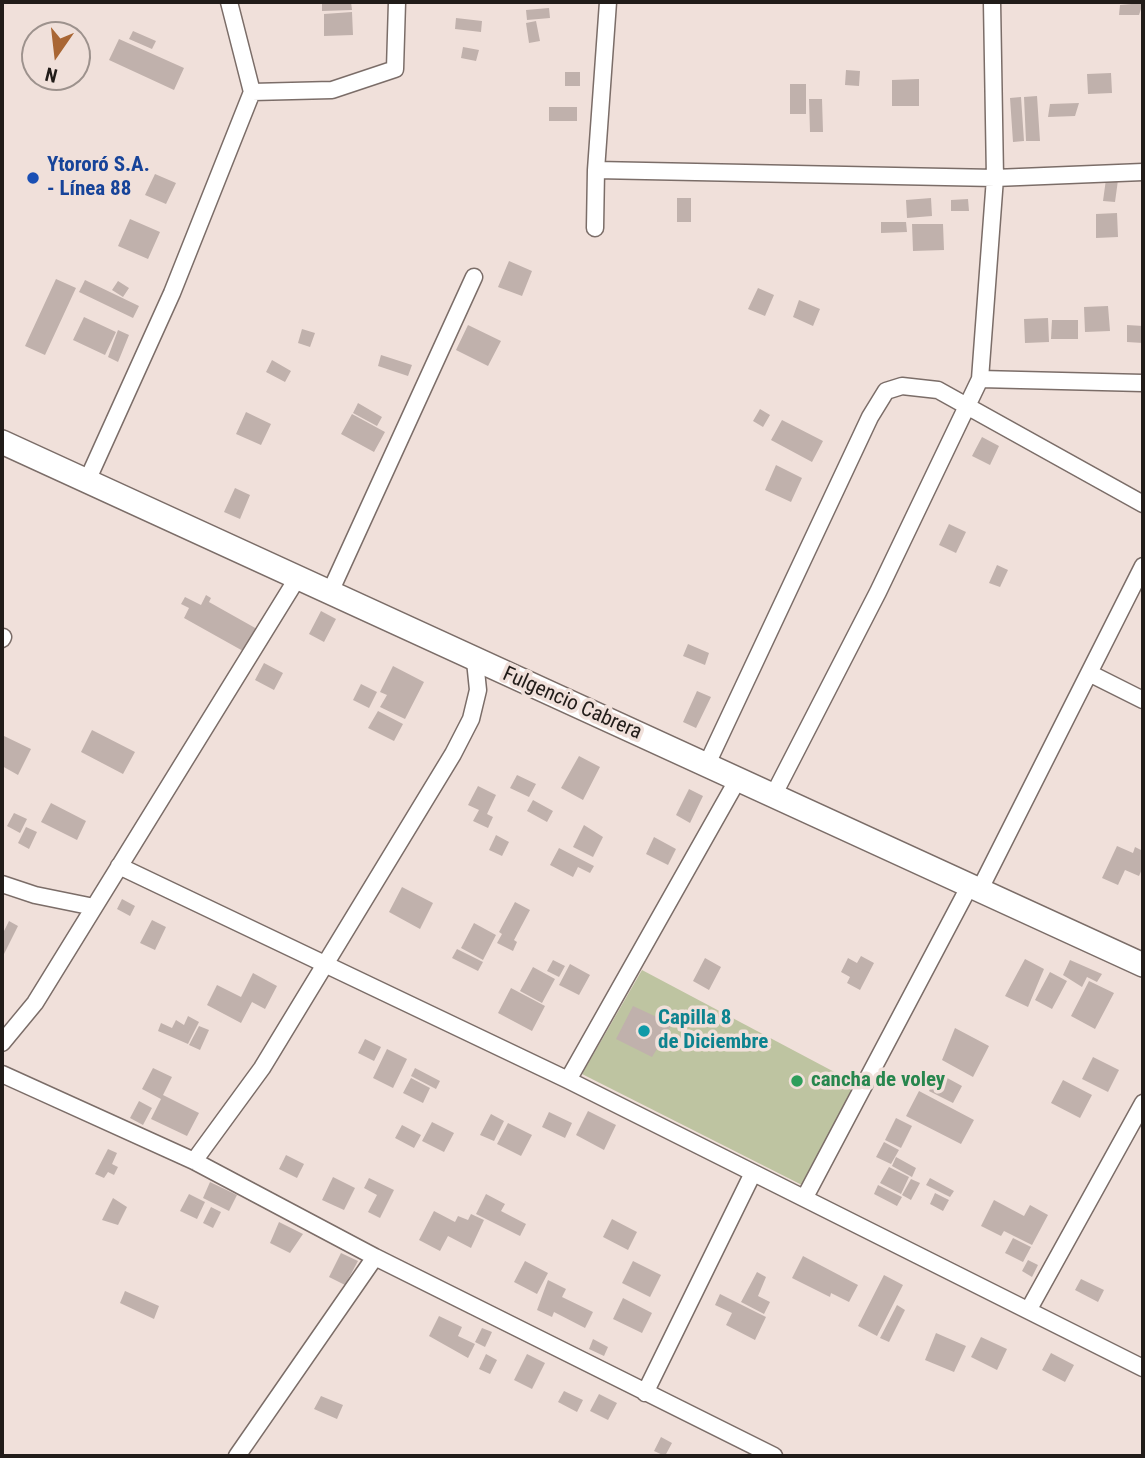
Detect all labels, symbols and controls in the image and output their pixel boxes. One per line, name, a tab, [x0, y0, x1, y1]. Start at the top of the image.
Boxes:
north arrow	[21, 21, 91, 91]
text: N	[43, 62, 60, 87]
place label: Ytororó S.A. - Línea 88	[47, 153, 150, 203]
marker: Ytororó S.A. - Línea 88	[25, 170, 41, 186]
street label: Fulgencio Cabrera	[499, 662, 645, 746]
place label: Capilla 8 de Diciembre	[658, 1006, 768, 1056]
marker: Capilla 8 de Diciembre	[636, 1023, 652, 1039]
place label: cancha de voley	[811, 1068, 945, 1094]
marker: cancha de voley	[789, 1073, 805, 1089]

